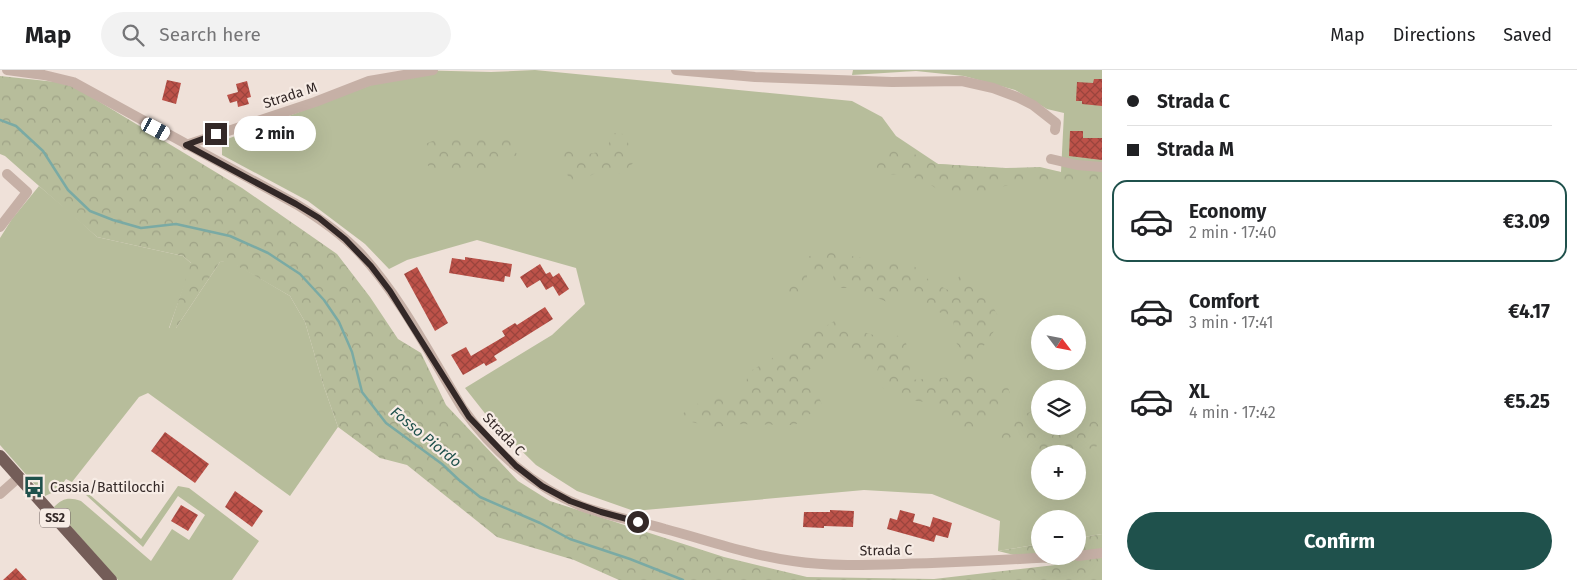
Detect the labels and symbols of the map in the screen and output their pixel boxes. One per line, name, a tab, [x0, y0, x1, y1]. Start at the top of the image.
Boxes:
street label: Strada M	[261, 79, 319, 112]
car	[139, 115, 172, 143]
callout: 2 min	[234, 116, 316, 152]
route end	[205, 123, 227, 145]
north arrow	[1031, 315, 1086, 370]
water label: Fosso Piordo	[387, 403, 465, 471]
street label: Strada C	[479, 409, 528, 459]
bus stop icon: Cassia/Battilocchi	[21, 474, 47, 500]
place label: Cassia/Battilocchi	[50, 479, 165, 496]
road number: SS2	[40, 508, 70, 528]
route start	[627, 511, 649, 533]
street label: Strada C	[859, 542, 913, 559]

